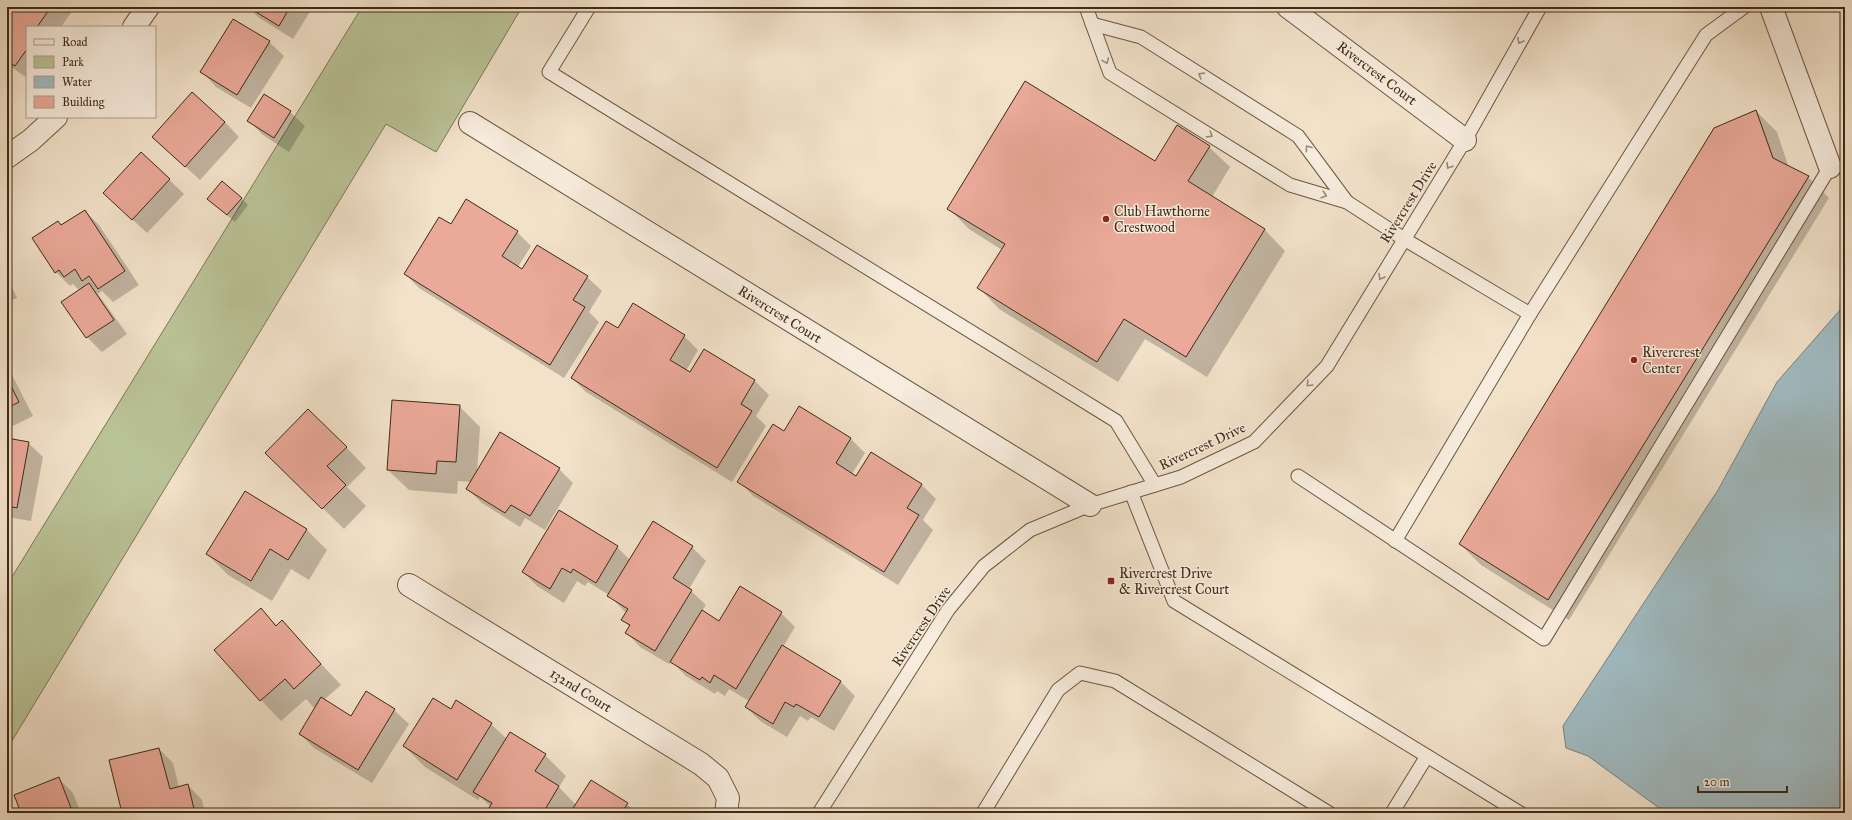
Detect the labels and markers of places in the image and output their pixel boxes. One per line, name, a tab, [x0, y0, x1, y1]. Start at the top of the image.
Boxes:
place label: Club Hawthorne Crestwood	[1114, 203, 1210, 236]
marker: Club Hawthorne Crestwood	[1101, 214, 1111, 224]
place label: Rivercrest Center	[1642, 344, 1700, 377]
marker: Rivercrest Center	[1629, 355, 1639, 365]
place label: Rivercrest Drive & Rivercrest Court	[1119, 565, 1229, 598]
marker: Rivercrest Drive & Rivercrest Court	[1106, 576, 1116, 586]

